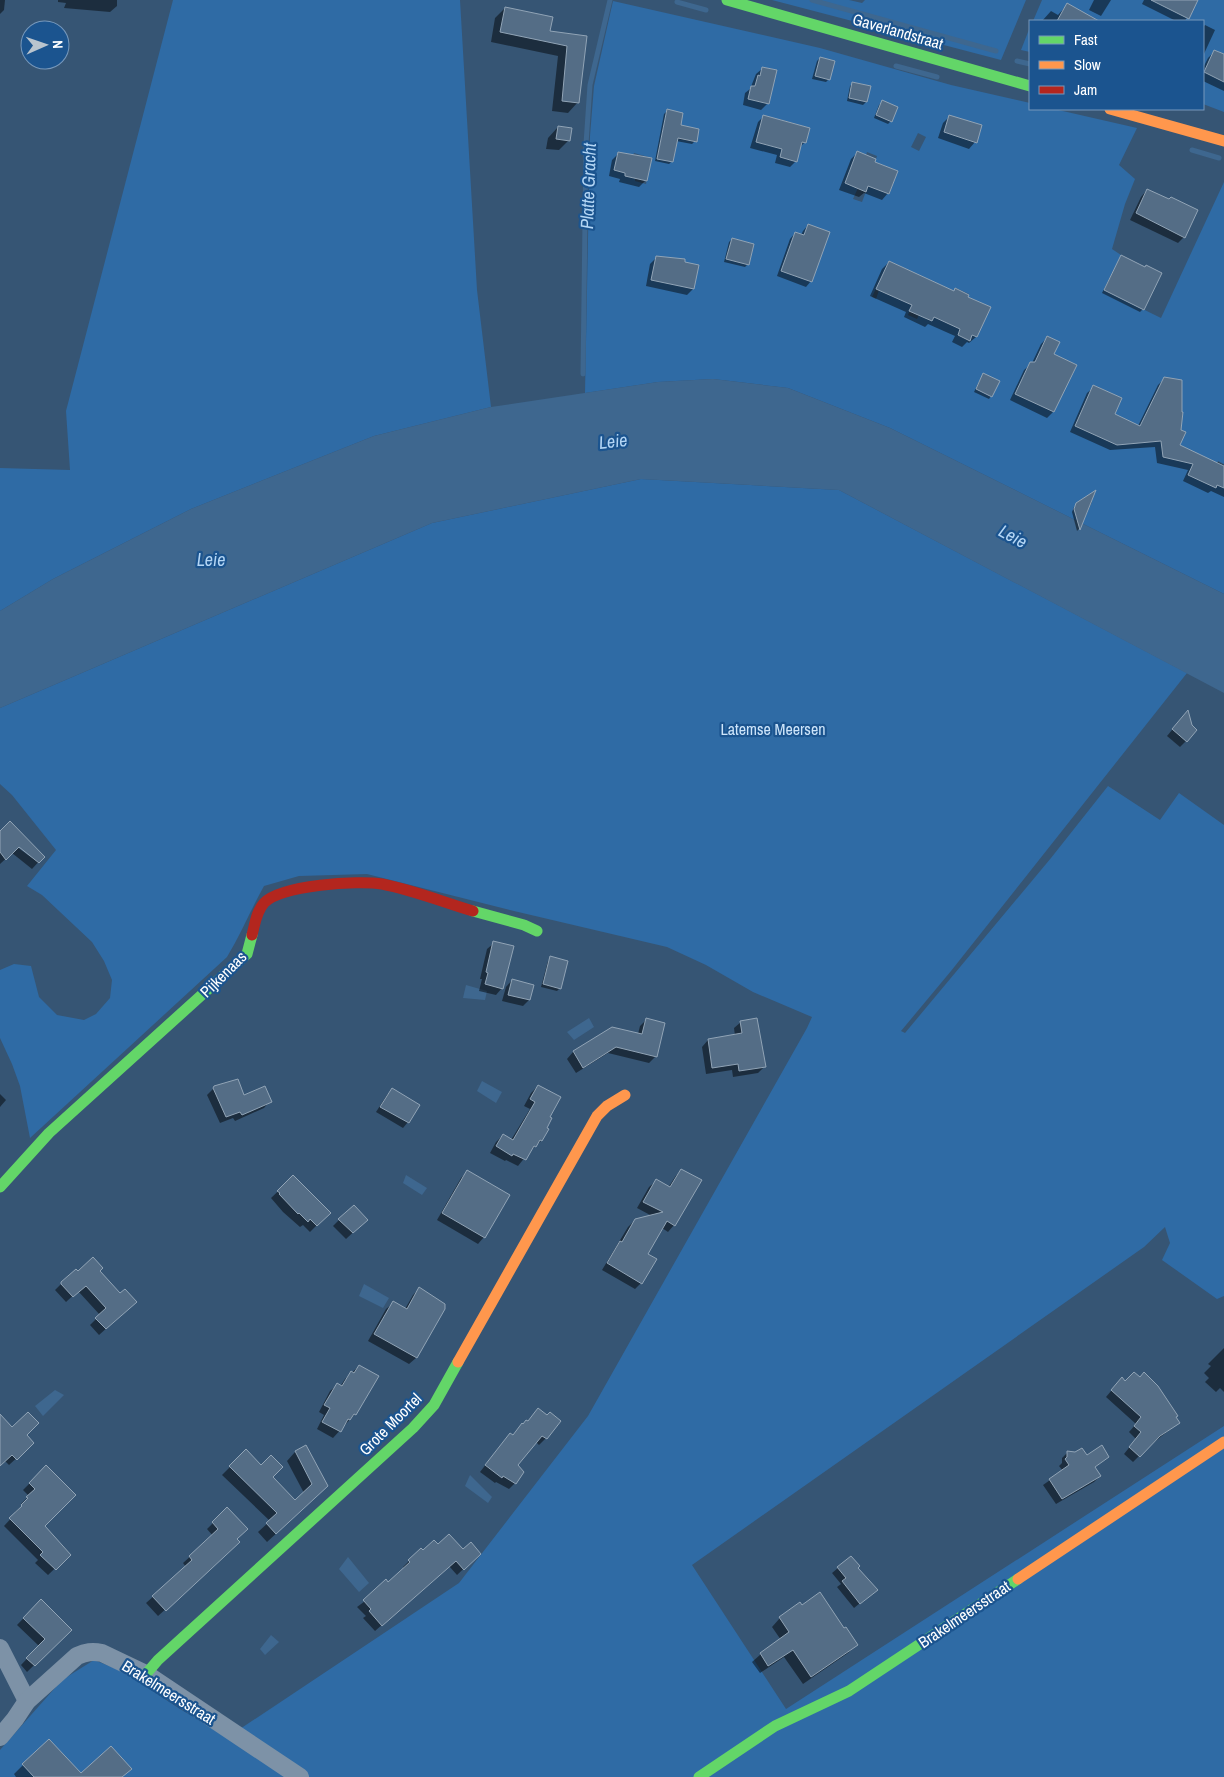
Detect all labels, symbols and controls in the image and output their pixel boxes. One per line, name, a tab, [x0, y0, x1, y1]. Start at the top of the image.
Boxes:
street label: Gaverlandstraat	[850, 8, 946, 55]
north arrow	[20, 20, 70, 70]
legend	[1029, 20, 1204, 110]
text: Fast	[1074, 29, 1098, 50]
text: N	[49, 40, 67, 49]
text: Slow	[1074, 54, 1101, 75]
text: Jam	[1074, 79, 1097, 100]
water label: Platte Gracht	[574, 142, 602, 229]
water label: Leie	[597, 427, 629, 455]
water label: Leie	[994, 518, 1032, 554]
water label: Leie	[197, 547, 225, 572]
park label: Latemse Meersen	[720, 718, 826, 740]
street label: Pijkenaas	[195, 946, 251, 1002]
street label: Grote Moortel	[354, 1388, 426, 1460]
street label: Brakelmeersstraat	[914, 1575, 1015, 1653]
street label: Brakelmeersstraat	[118, 1654, 220, 1730]

